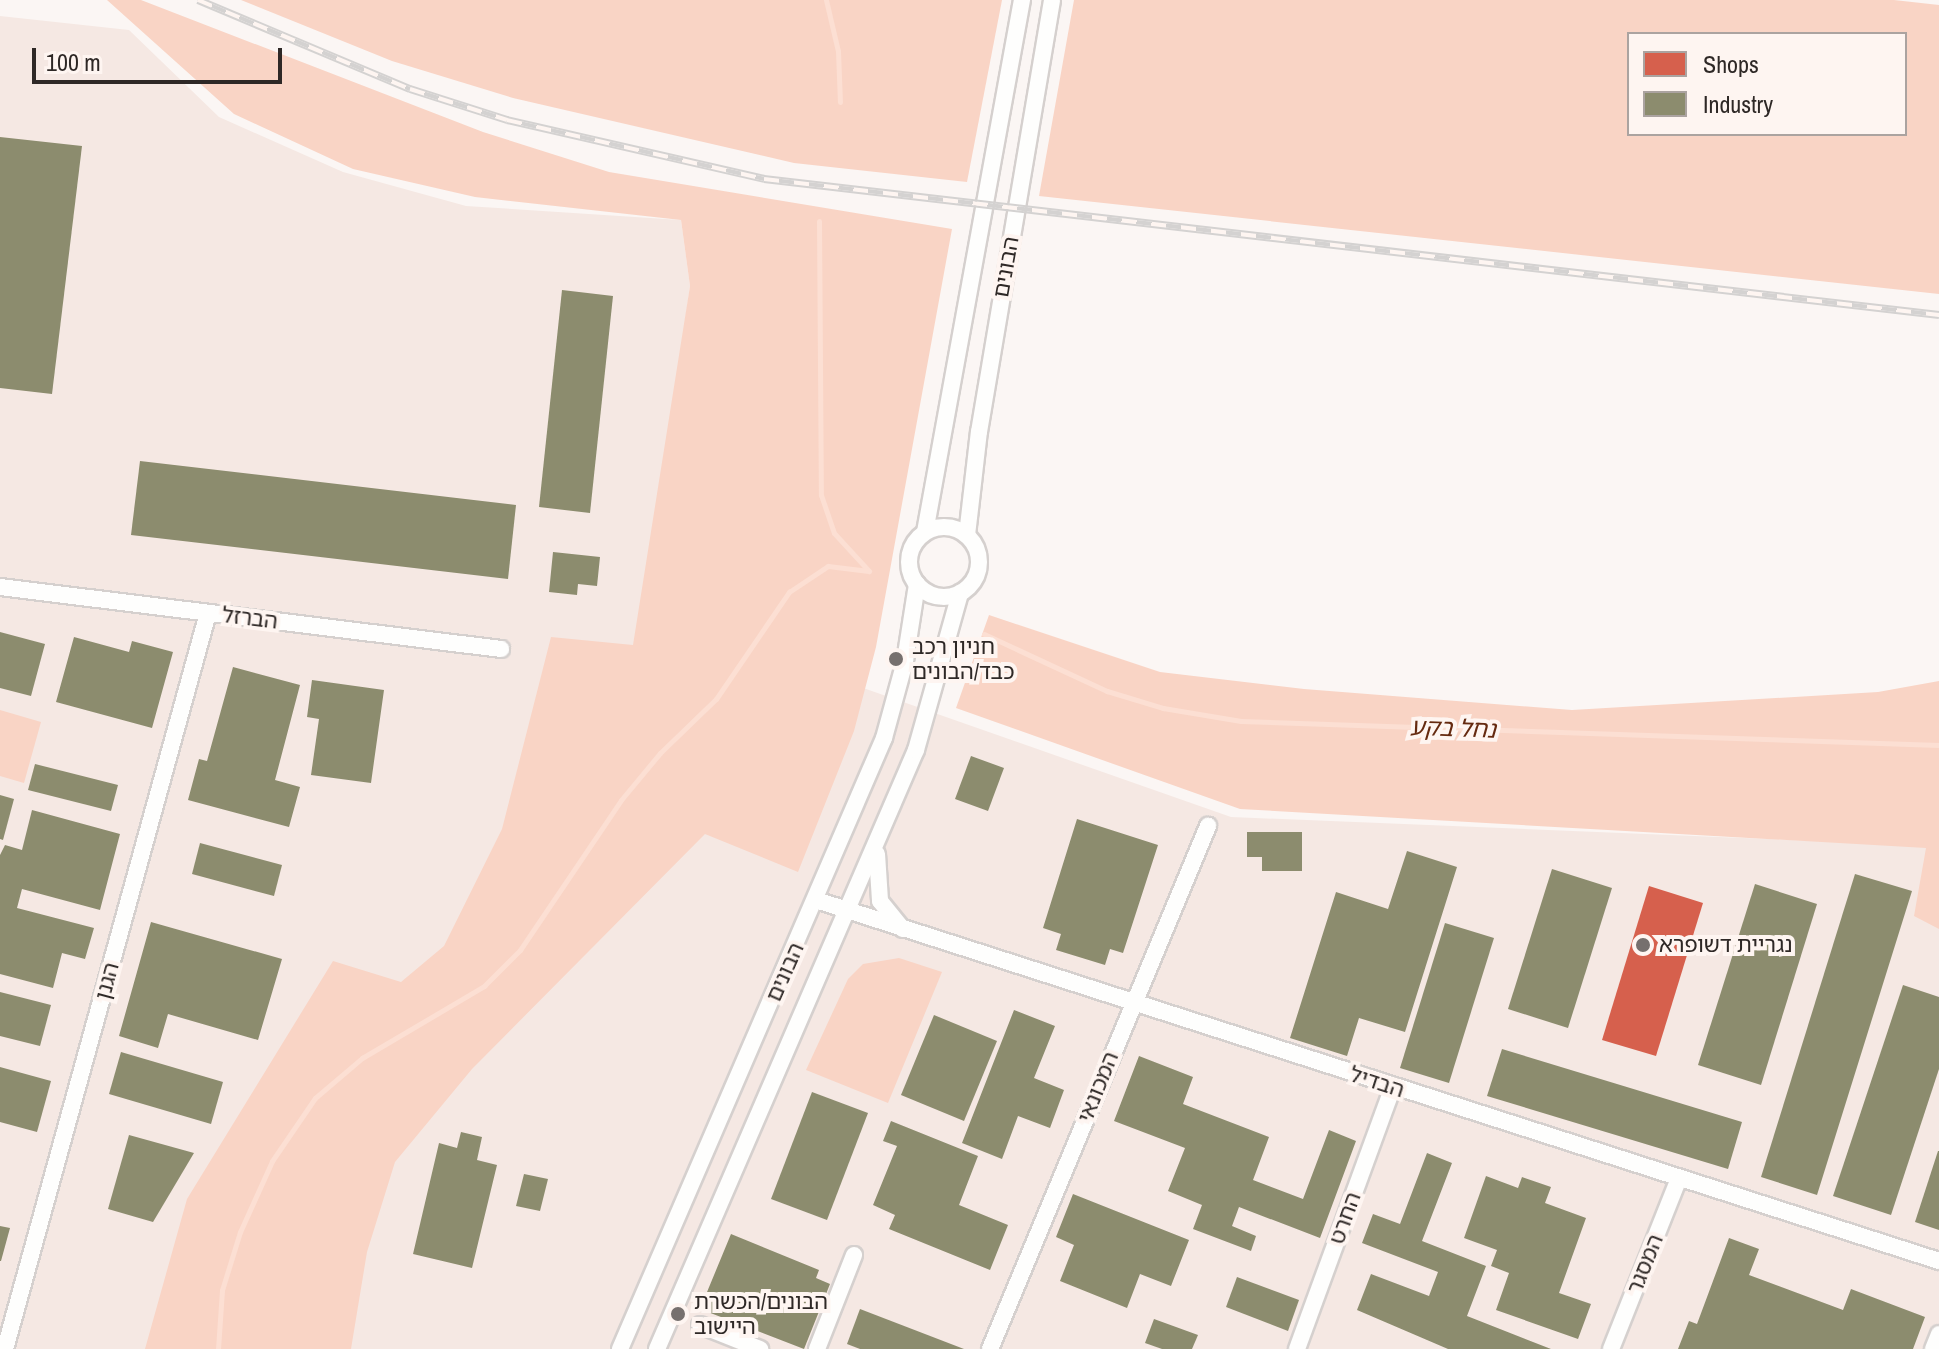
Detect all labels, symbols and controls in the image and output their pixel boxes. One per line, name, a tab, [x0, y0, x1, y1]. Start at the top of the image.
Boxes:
scale bar	[36, 32, 286, 82]
legend	[1627, 32, 1907, 136]
text: 100 m	[46, 46, 101, 78]
text: Shops	[1703, 48, 1759, 80]
text: Industry	[1703, 88, 1773, 120]
street label: הבונים	[988, 234, 1024, 300]
street label: הברזל	[221, 601, 279, 635]
place label: חניון רכב כבד/הבונים	[912, 633, 1014, 684]
marker: חניון רכב כבד/הבונים	[887, 650, 905, 668]
water label: נחל בקע	[1410, 712, 1496, 744]
place label: נגריית דשופרא	[1659, 932, 1792, 958]
marker: נגריית דשופרא	[1634, 936, 1652, 954]
street label: הבונים	[760, 938, 810, 1006]
street label: הגנן	[89, 959, 125, 1003]
street label: המכונאי	[1072, 1048, 1124, 1126]
street label: הבדיל	[1346, 1061, 1408, 1103]
street label: החרט	[1323, 1188, 1367, 1248]
street label: המסגר	[1621, 1230, 1669, 1298]
place label: הבונים/הכשרת היישוב	[694, 1288, 828, 1340]
marker: הבונים/הכשרת היישוב	[669, 1305, 687, 1323]

